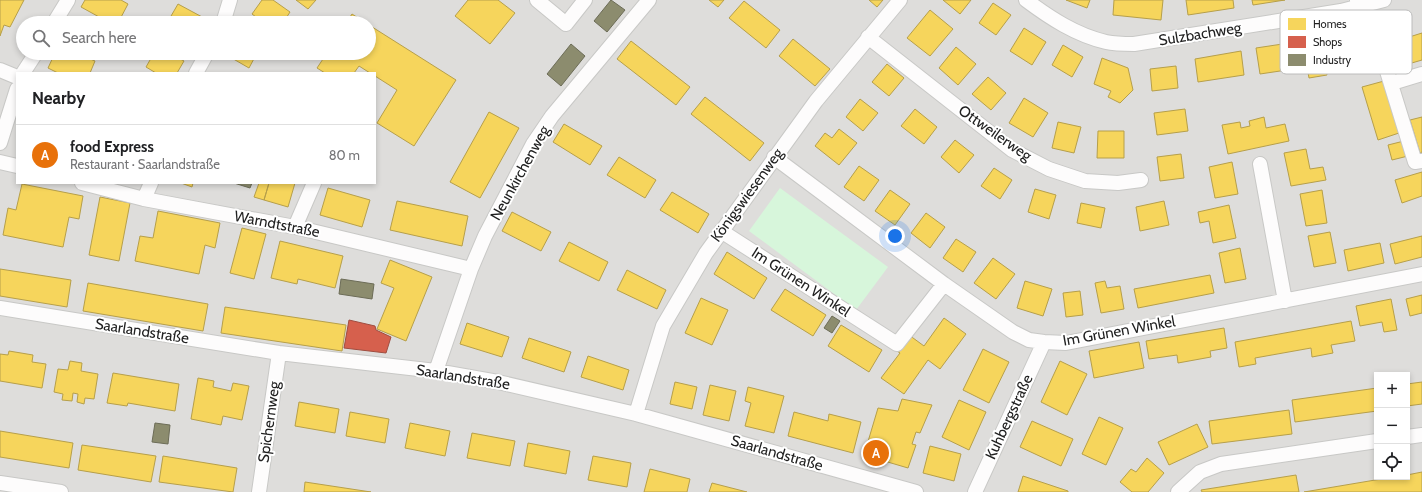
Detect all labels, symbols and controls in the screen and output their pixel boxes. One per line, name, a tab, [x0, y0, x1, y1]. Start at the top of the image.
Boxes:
legend	[1280, 10, 1412, 74]
search box	[16, 16, 376, 60]
text: Homes	[1313, 17, 1347, 31]
street label: Sulzbachweg	[1157, 19, 1243, 49]
icon: search	[30, 27, 52, 49]
text: Search here	[62, 29, 137, 47]
text: Shops	[1313, 35, 1342, 49]
text: Industry	[1313, 53, 1351, 67]
text: Nearby	[32, 88, 85, 108]
street label: Ottweilerweg	[955, 101, 1035, 165]
street label: Neunkirchenweg	[487, 122, 554, 224]
text: food Express	[70, 138, 154, 156]
street label: Königswiesenweg	[707, 144, 787, 245]
text: A	[41, 147, 49, 163]
text: 80 m	[329, 147, 360, 163]
text: Restaurant · Saarlandstraße	[70, 156, 220, 172]
street label: Warndtstraße	[233, 207, 322, 241]
your location	[885, 226, 905, 246]
street label: Im Grünen Winkel	[748, 243, 854, 321]
street label: Im Grünen Winkel	[1061, 312, 1177, 350]
street label: Saarlandstraße	[94, 315, 190, 347]
street label: Saarlandstraße	[415, 361, 511, 393]
street label: Kuhbergstraße	[981, 371, 1037, 462]
map controls	[1374, 372, 1410, 480]
button: +	[1374, 372, 1410, 408]
street label: Spichernweg	[254, 380, 284, 464]
button: −	[1374, 408, 1410, 444]
street label: Saarlandstraße	[729, 431, 825, 475]
pin: A	[863, 438, 889, 468]
button: locate	[1374, 444, 1410, 480]

